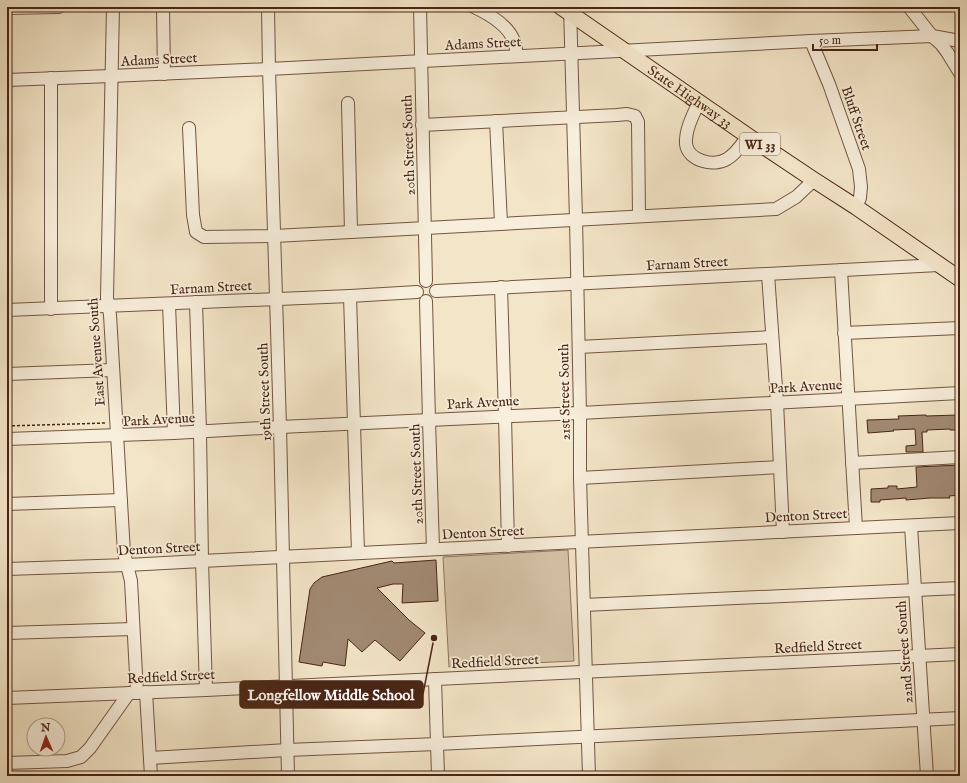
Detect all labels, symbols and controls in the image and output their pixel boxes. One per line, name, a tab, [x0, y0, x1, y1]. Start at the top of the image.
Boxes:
scale bar	[813, 26, 877, 52]
street label: Adams Street	[443, 33, 522, 55]
text: 50 m	[819, 33, 841, 48]
street label: Adams Street	[119, 49, 198, 71]
street label: State Highway 33	[644, 62, 735, 132]
street label: Bluff Street	[837, 84, 875, 153]
street label: 20th Street South	[398, 94, 420, 196]
road number: WI 33	[740, 133, 780, 155]
street label: Farnam Street	[646, 253, 729, 275]
street label: Farnam Street	[170, 277, 253, 299]
street label: East Avenue South	[84, 297, 110, 407]
street label: 19th Street South	[254, 342, 276, 442]
street label: 21st Street South	[555, 343, 575, 440]
street label: Park Avenue	[769, 376, 843, 398]
street label: Park Avenue	[446, 392, 520, 414]
street label: Park Avenue	[122, 409, 196, 431]
street label: 20th Street South	[406, 423, 428, 525]
street label: Denton Street	[764, 505, 848, 527]
street label: Denton Street	[441, 522, 525, 544]
street label: Denton Street	[117, 538, 201, 560]
street label: 22nd Street South	[892, 599, 918, 704]
street label: Redfield Street	[774, 636, 863, 658]
street label: Redfield Street	[451, 651, 540, 673]
street label: Redfield Street	[127, 666, 216, 688]
callout: Longfellow Middle School	[240, 681, 423, 708]
text: Longfellow Middle School	[248, 686, 415, 705]
north arrow	[26, 717, 66, 757]
text: N	[40, 721, 51, 735]

